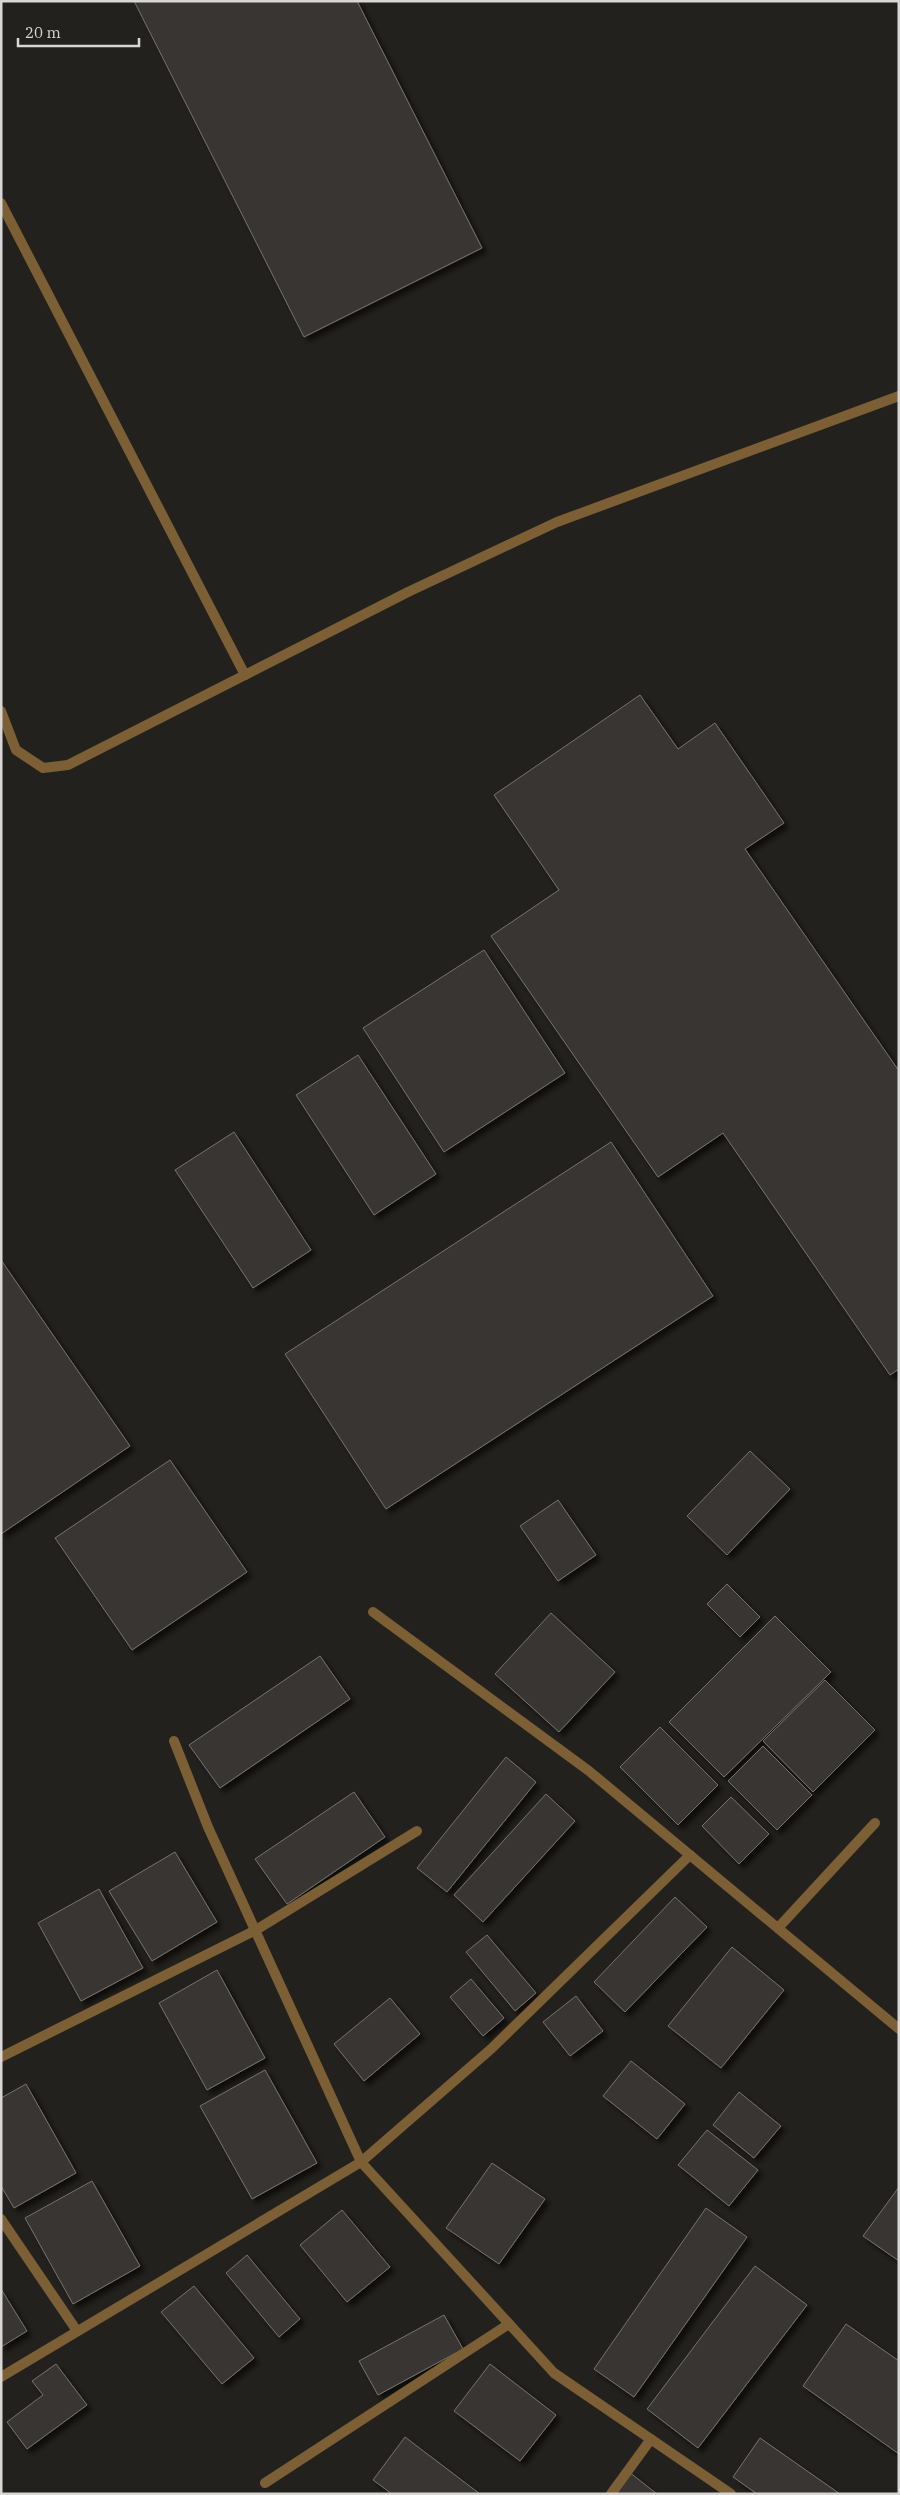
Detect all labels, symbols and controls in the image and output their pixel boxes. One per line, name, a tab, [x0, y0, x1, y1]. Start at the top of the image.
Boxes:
scale bar	[18, 15, 139, 47]
text: 20 m	[25, 23, 61, 42]

